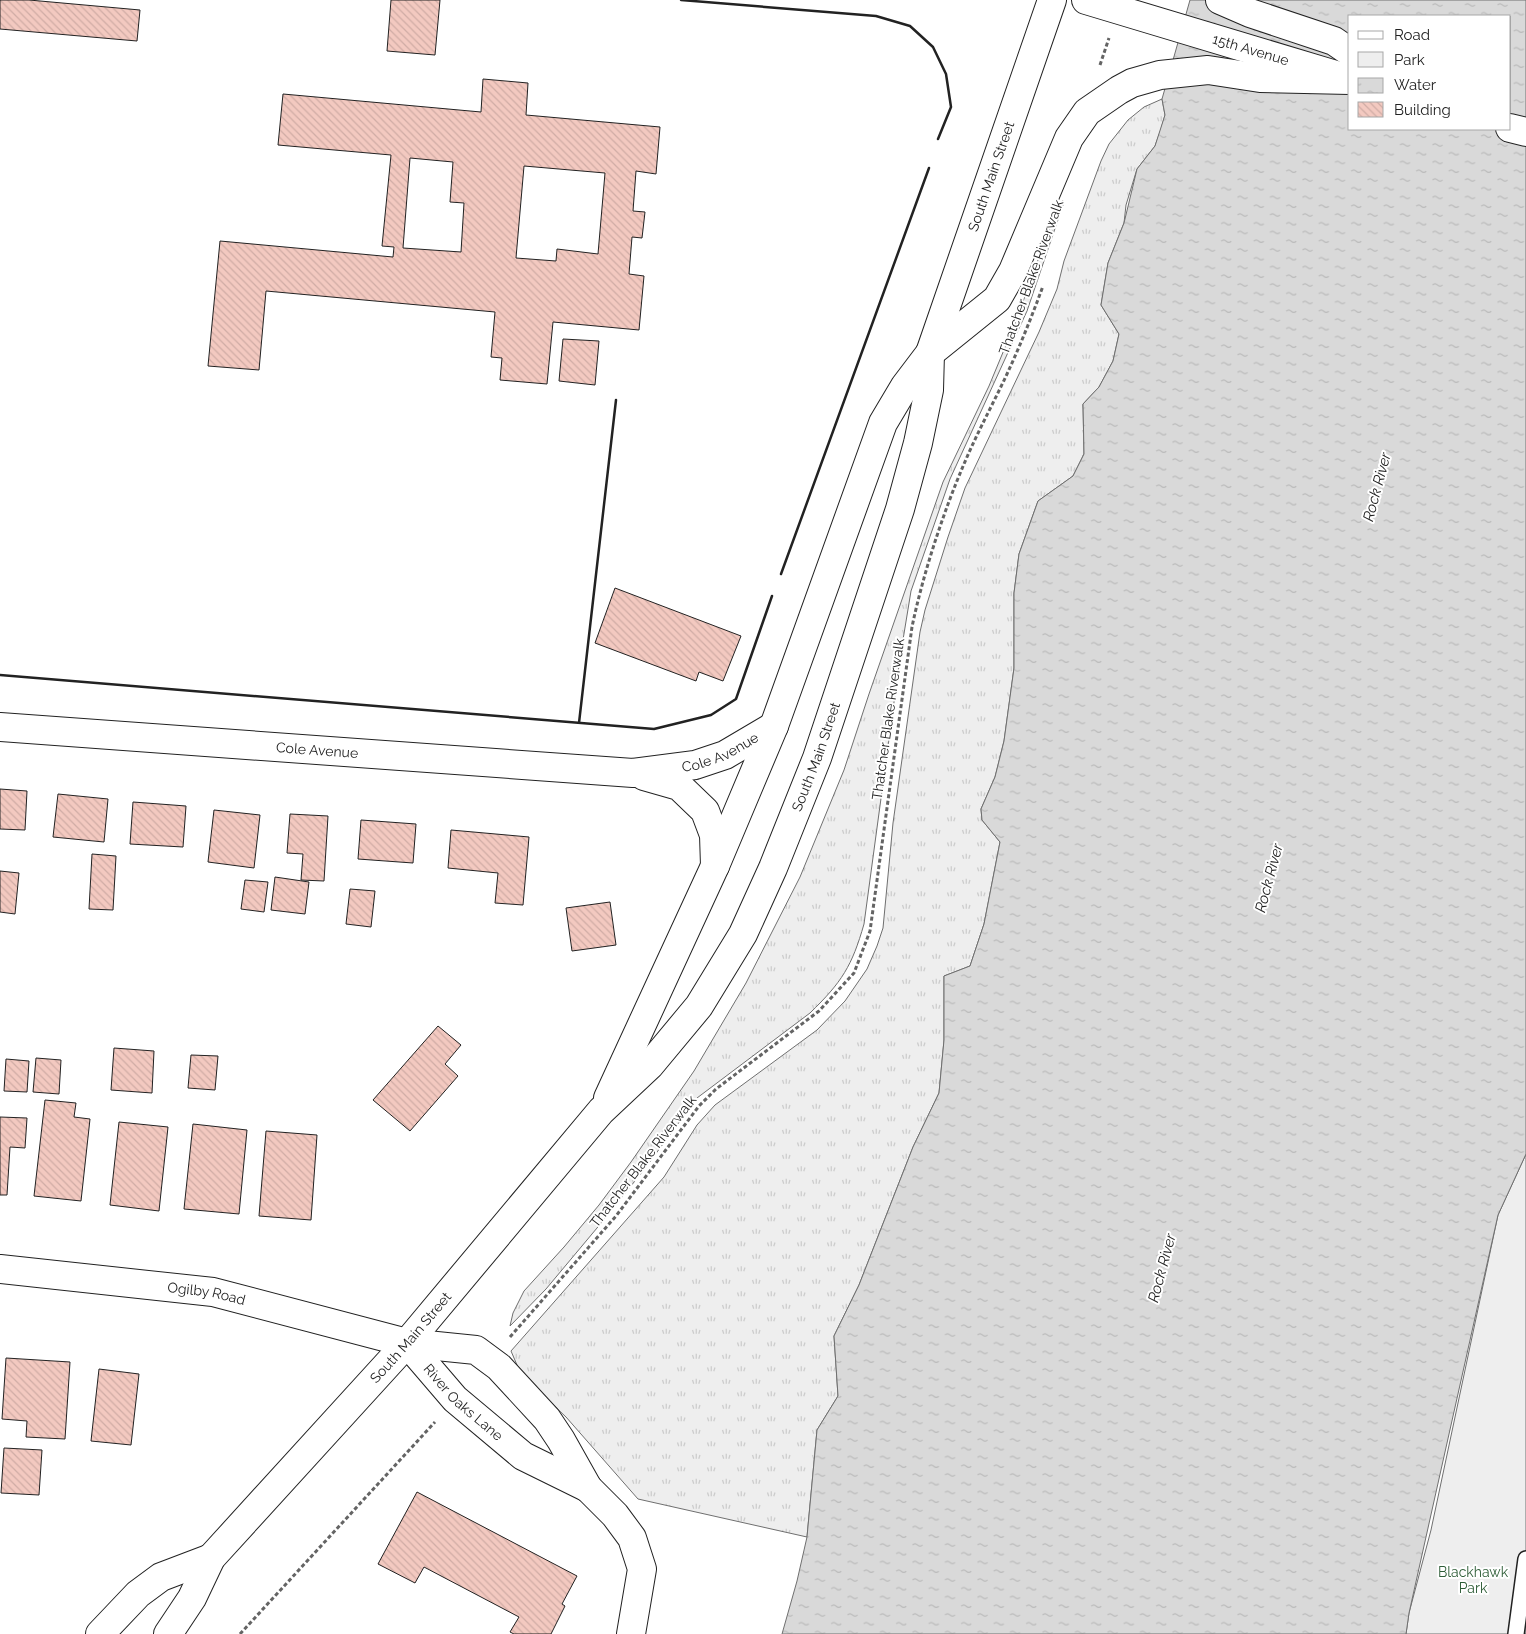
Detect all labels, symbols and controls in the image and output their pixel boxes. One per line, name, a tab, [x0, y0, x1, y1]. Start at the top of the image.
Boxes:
legend	[1348, 15, 1511, 130]
text: Road	[1394, 26, 1430, 44]
street label: 15th Avenue	[1211, 30, 1291, 68]
text: Park	[1394, 51, 1425, 69]
text: Water	[1394, 76, 1437, 94]
text: Building	[1394, 101, 1451, 119]
street label: South Main Street	[965, 119, 1017, 233]
street label: Thatcher Blake Riverwalk	[996, 197, 1067, 356]
water label: Rock River	[1359, 450, 1395, 523]
street label: Thatcher Blake Riverwalk	[869, 637, 907, 801]
street label: South Main Street	[789, 700, 843, 814]
street label: Cole Avenue	[681, 729, 761, 775]
street label: Cole Avenue	[276, 739, 359, 761]
water label: Rock River	[1251, 841, 1287, 914]
street label: Thatcher Blake Riverwalk	[586, 1091, 700, 1230]
water label: Rock River	[1144, 1231, 1180, 1304]
street label: Ogilby Road	[167, 1279, 247, 1308]
street label: South Main Street	[367, 1288, 454, 1386]
street label: River Oaks Lane	[421, 1361, 506, 1444]
park label: Blackhawk Park	[1438, 1564, 1509, 1596]

